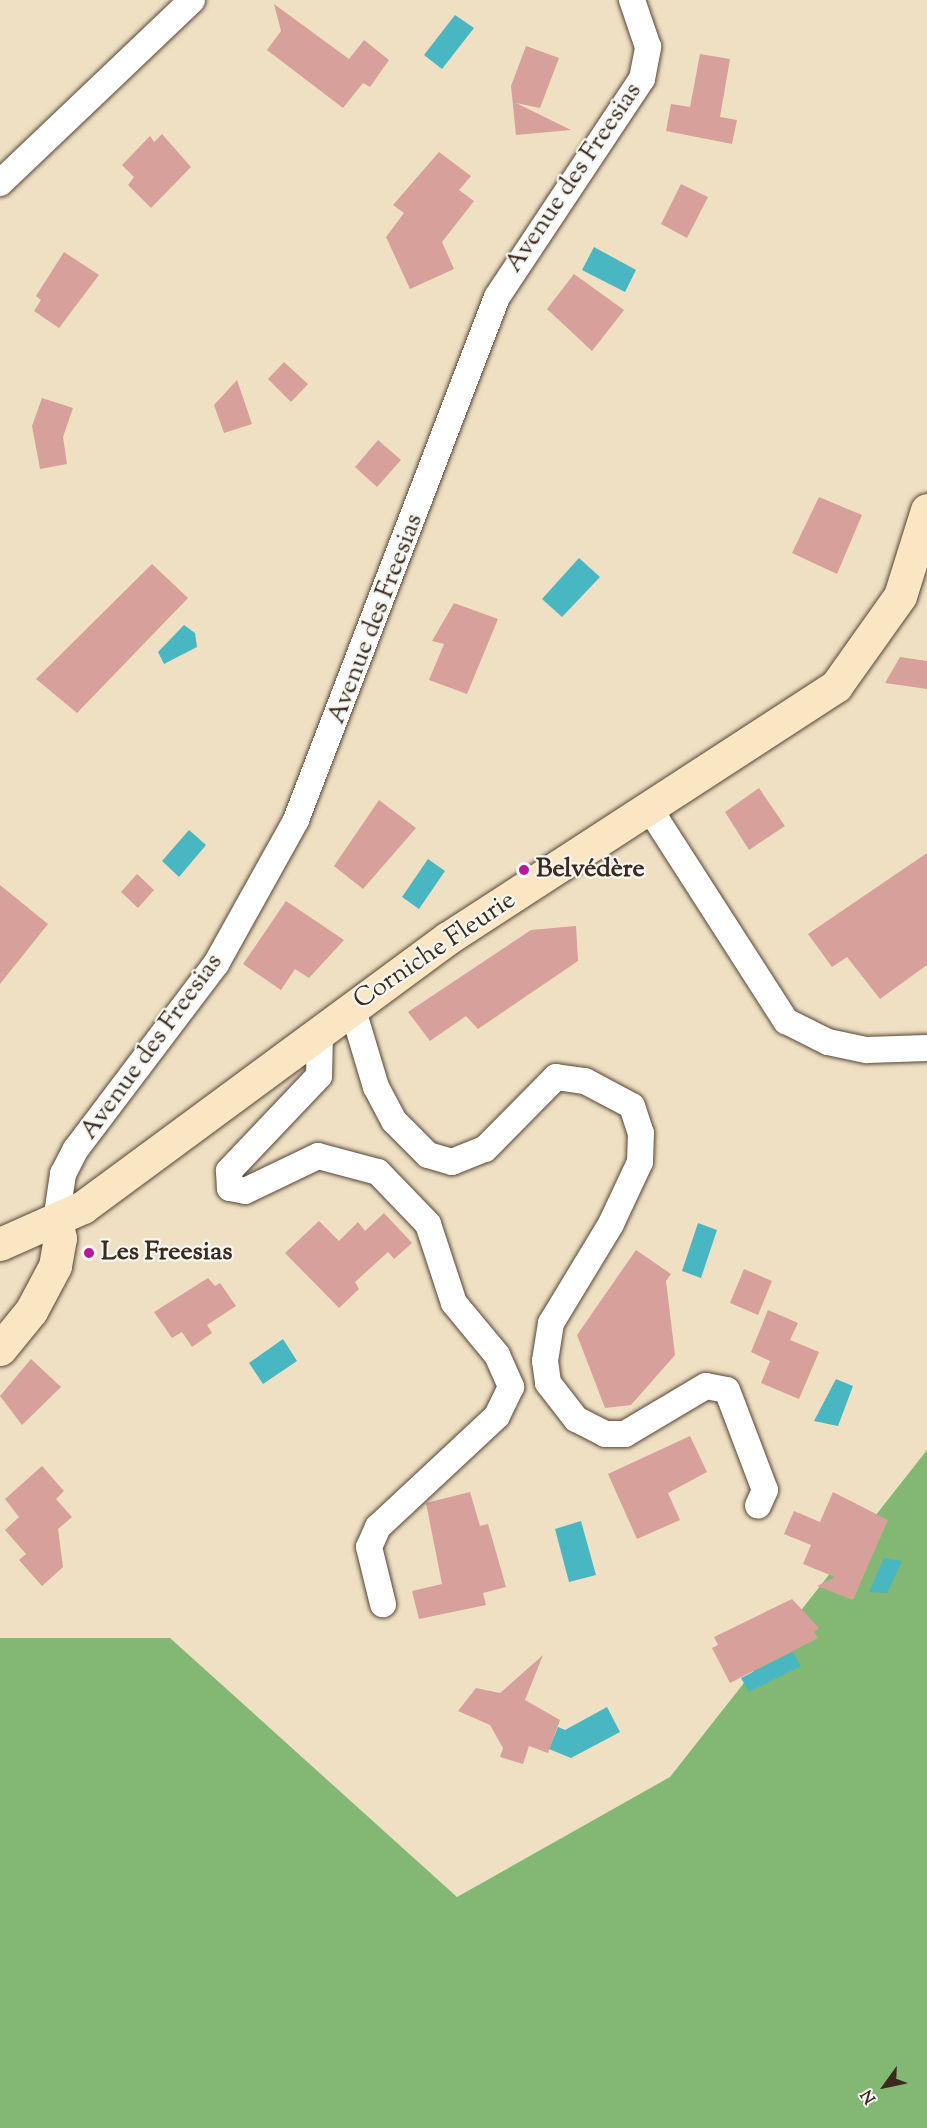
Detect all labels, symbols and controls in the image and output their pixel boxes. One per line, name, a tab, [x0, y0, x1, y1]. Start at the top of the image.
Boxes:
street label: Avenue des Freesias	[499, 77, 649, 279]
street label: Avenue des Freesias	[322, 510, 430, 728]
place label: Belvédère	[536, 854, 645, 886]
marker: Belvédère	[517, 863, 531, 877]
street label: Corniche Fleurie	[348, 885, 522, 1017]
street label: Avenue des Freesias	[74, 948, 230, 1146]
place label: Les Freesias	[101, 1237, 232, 1269]
marker: Les Freesias	[82, 1246, 96, 1260]
north arrow	[855, 2056, 915, 2116]
text: N	[856, 2084, 883, 2108]

